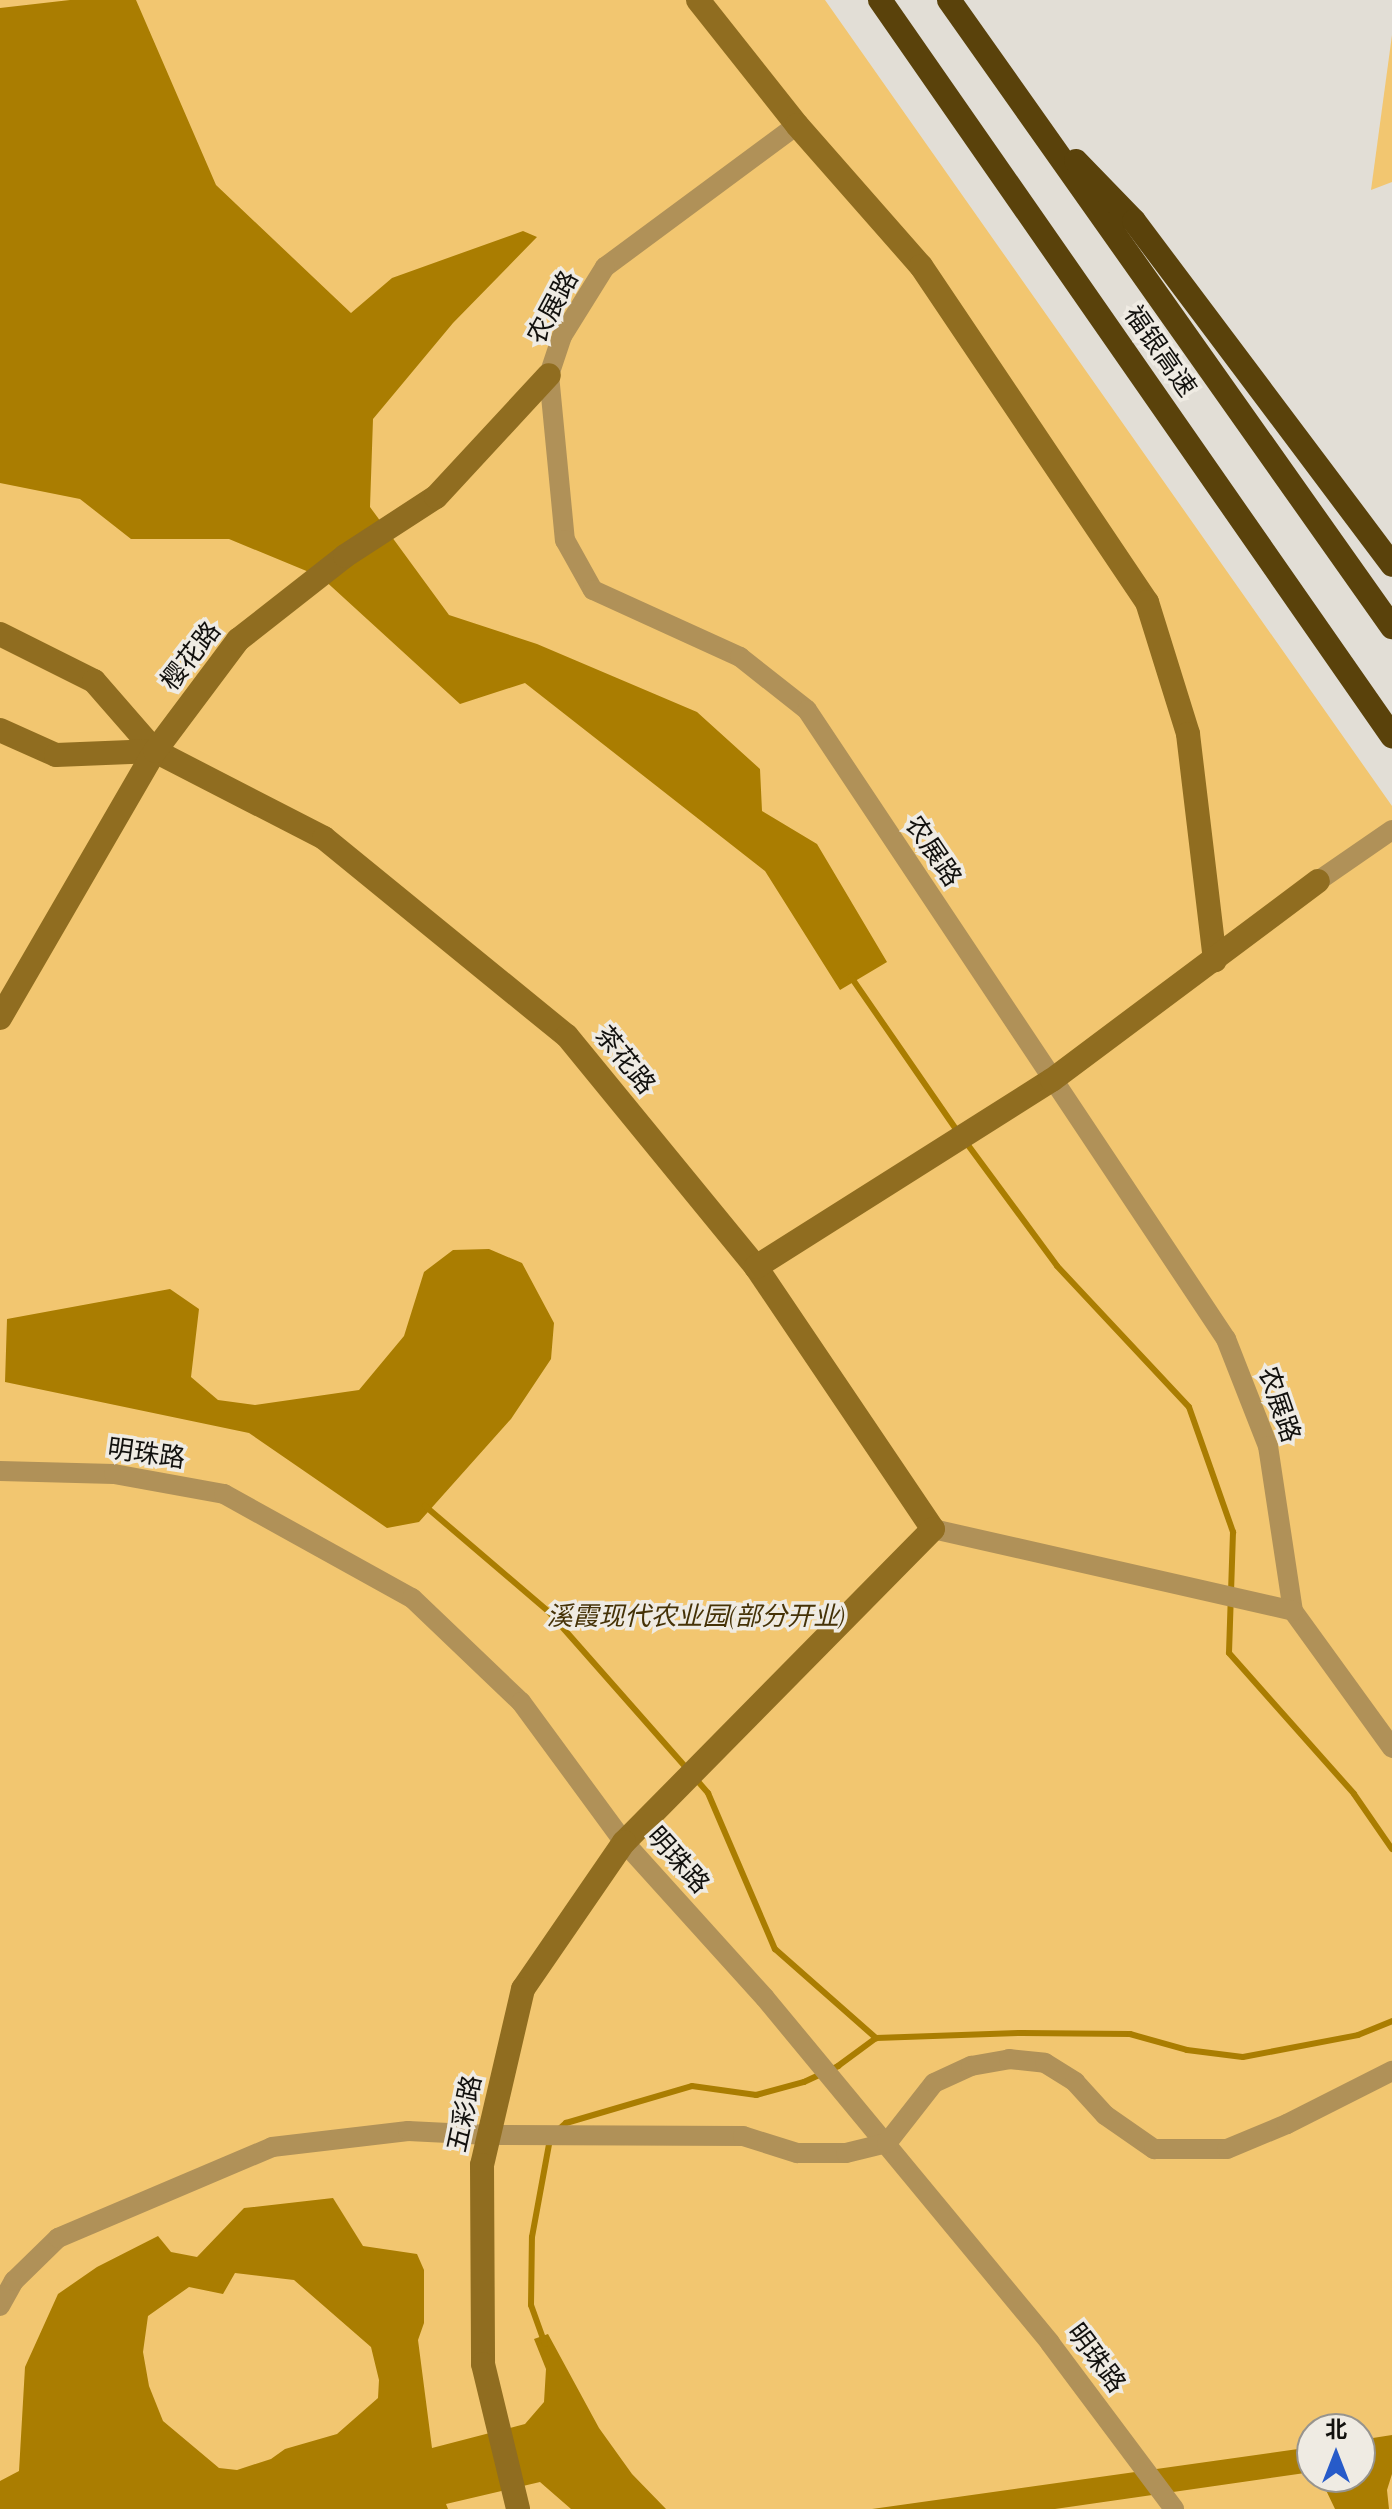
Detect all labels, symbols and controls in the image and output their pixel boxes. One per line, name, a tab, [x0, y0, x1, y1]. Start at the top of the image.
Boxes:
street label: 农展路	[522, 266, 586, 350]
street label: 福银高速	[1116, 300, 1202, 404]
street label: 樱花路	[156, 617, 228, 697]
street label: 农展路	[897, 811, 967, 893]
street label: 茶花路	[587, 1021, 661, 1101]
street label: 农展路	[1251, 1363, 1305, 1447]
street label: 明珠路	[105, 1434, 187, 1476]
park label: 溪霞现代农业园(部分开业)	[547, 1602, 845, 1634]
street label: 明珠路	[639, 1822, 715, 1900]
street label: 五彩路	[443, 2073, 489, 2155]
street label: 明珠路	[1059, 2318, 1131, 2400]
north arrow	[1296, 2413, 1376, 2493]
text: 北	[1325, 2414, 1347, 2447]

